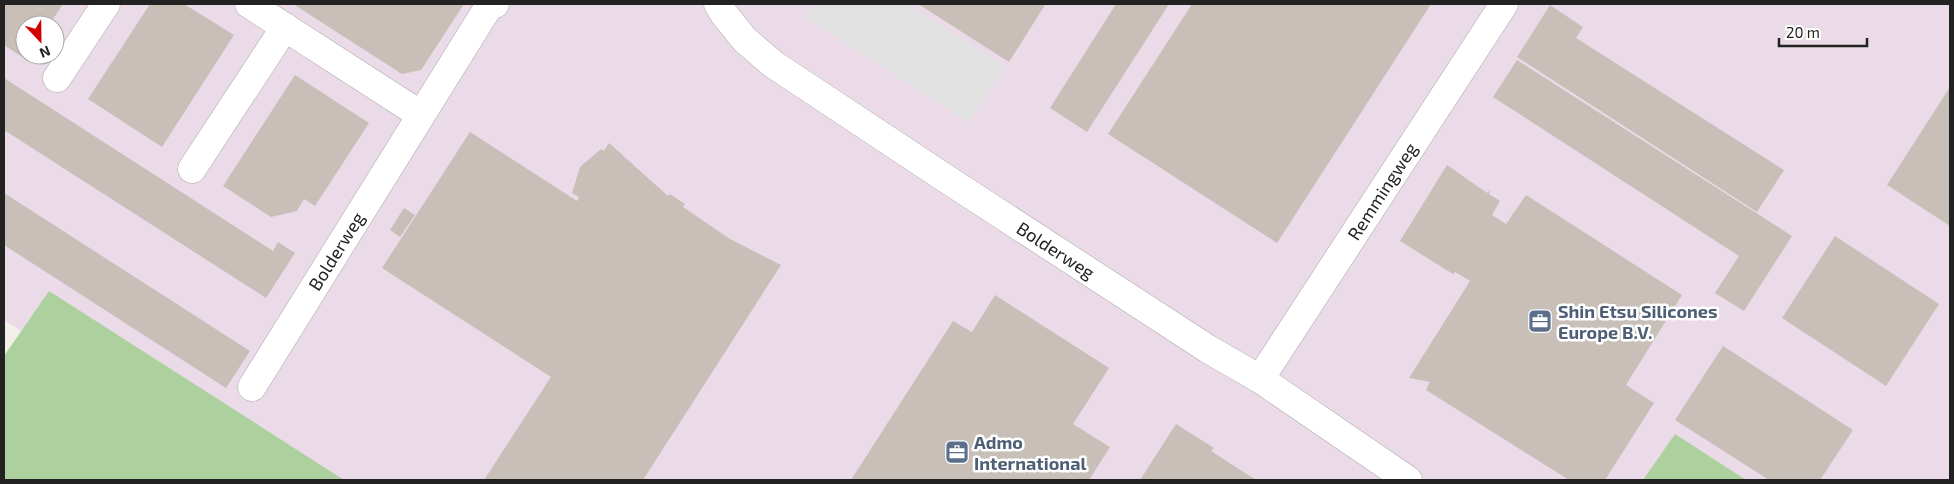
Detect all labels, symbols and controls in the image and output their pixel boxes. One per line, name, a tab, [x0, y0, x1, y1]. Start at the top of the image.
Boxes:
north arrow	[15, 15, 65, 65]
scale bar	[1779, 15, 1866, 47]
text: 20 m	[1786, 23, 1820, 41]
text: N	[37, 43, 53, 62]
street label: Remmingweg	[1342, 138, 1422, 244]
street label: Bolderweg	[303, 208, 369, 294]
street label: Bolderweg	[1013, 217, 1099, 283]
place label: Shin Etsu Silicones Europe B.V.	[1558, 300, 1718, 343]
office icon: Shin Etsu Silicones Europe B.V.	[1527, 308, 1553, 334]
place label: Admo International	[974, 431, 1086, 474]
office icon: Admo International	[944, 439, 970, 465]

